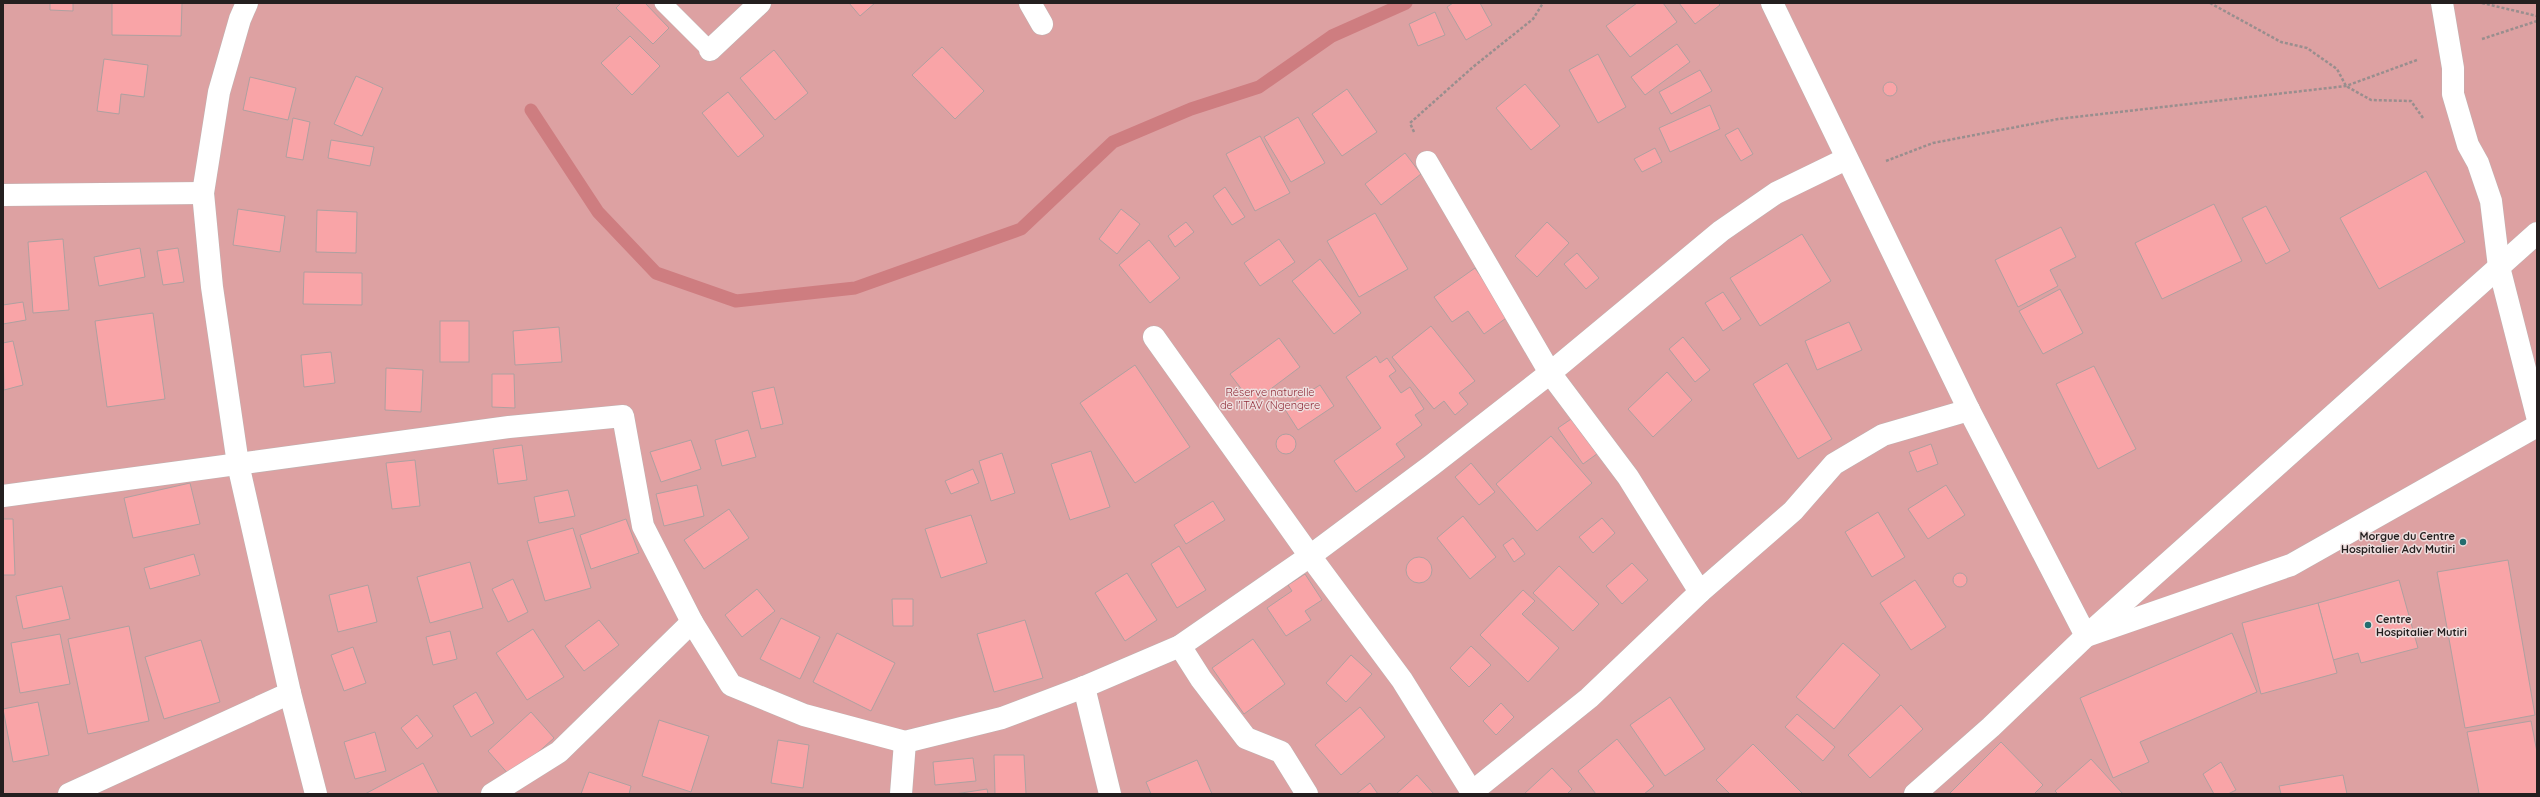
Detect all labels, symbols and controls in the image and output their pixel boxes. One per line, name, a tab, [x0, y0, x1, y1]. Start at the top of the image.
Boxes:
park label: Réserve naturelle de l'ITAV (Ngengere	[1220, 385, 1320, 412]
place label: Morgue du Centre Hospitalier Adv Mutiri	[2341, 529, 2456, 556]
marker: Morgue du Centre Hospitalier Adv Mutiri	[2458, 537, 2468, 547]
place label: Centre Hospitalier Mutiri	[2376, 612, 2467, 639]
marker: Centre Hospitalier Mutiri	[2363, 620, 2373, 630]

